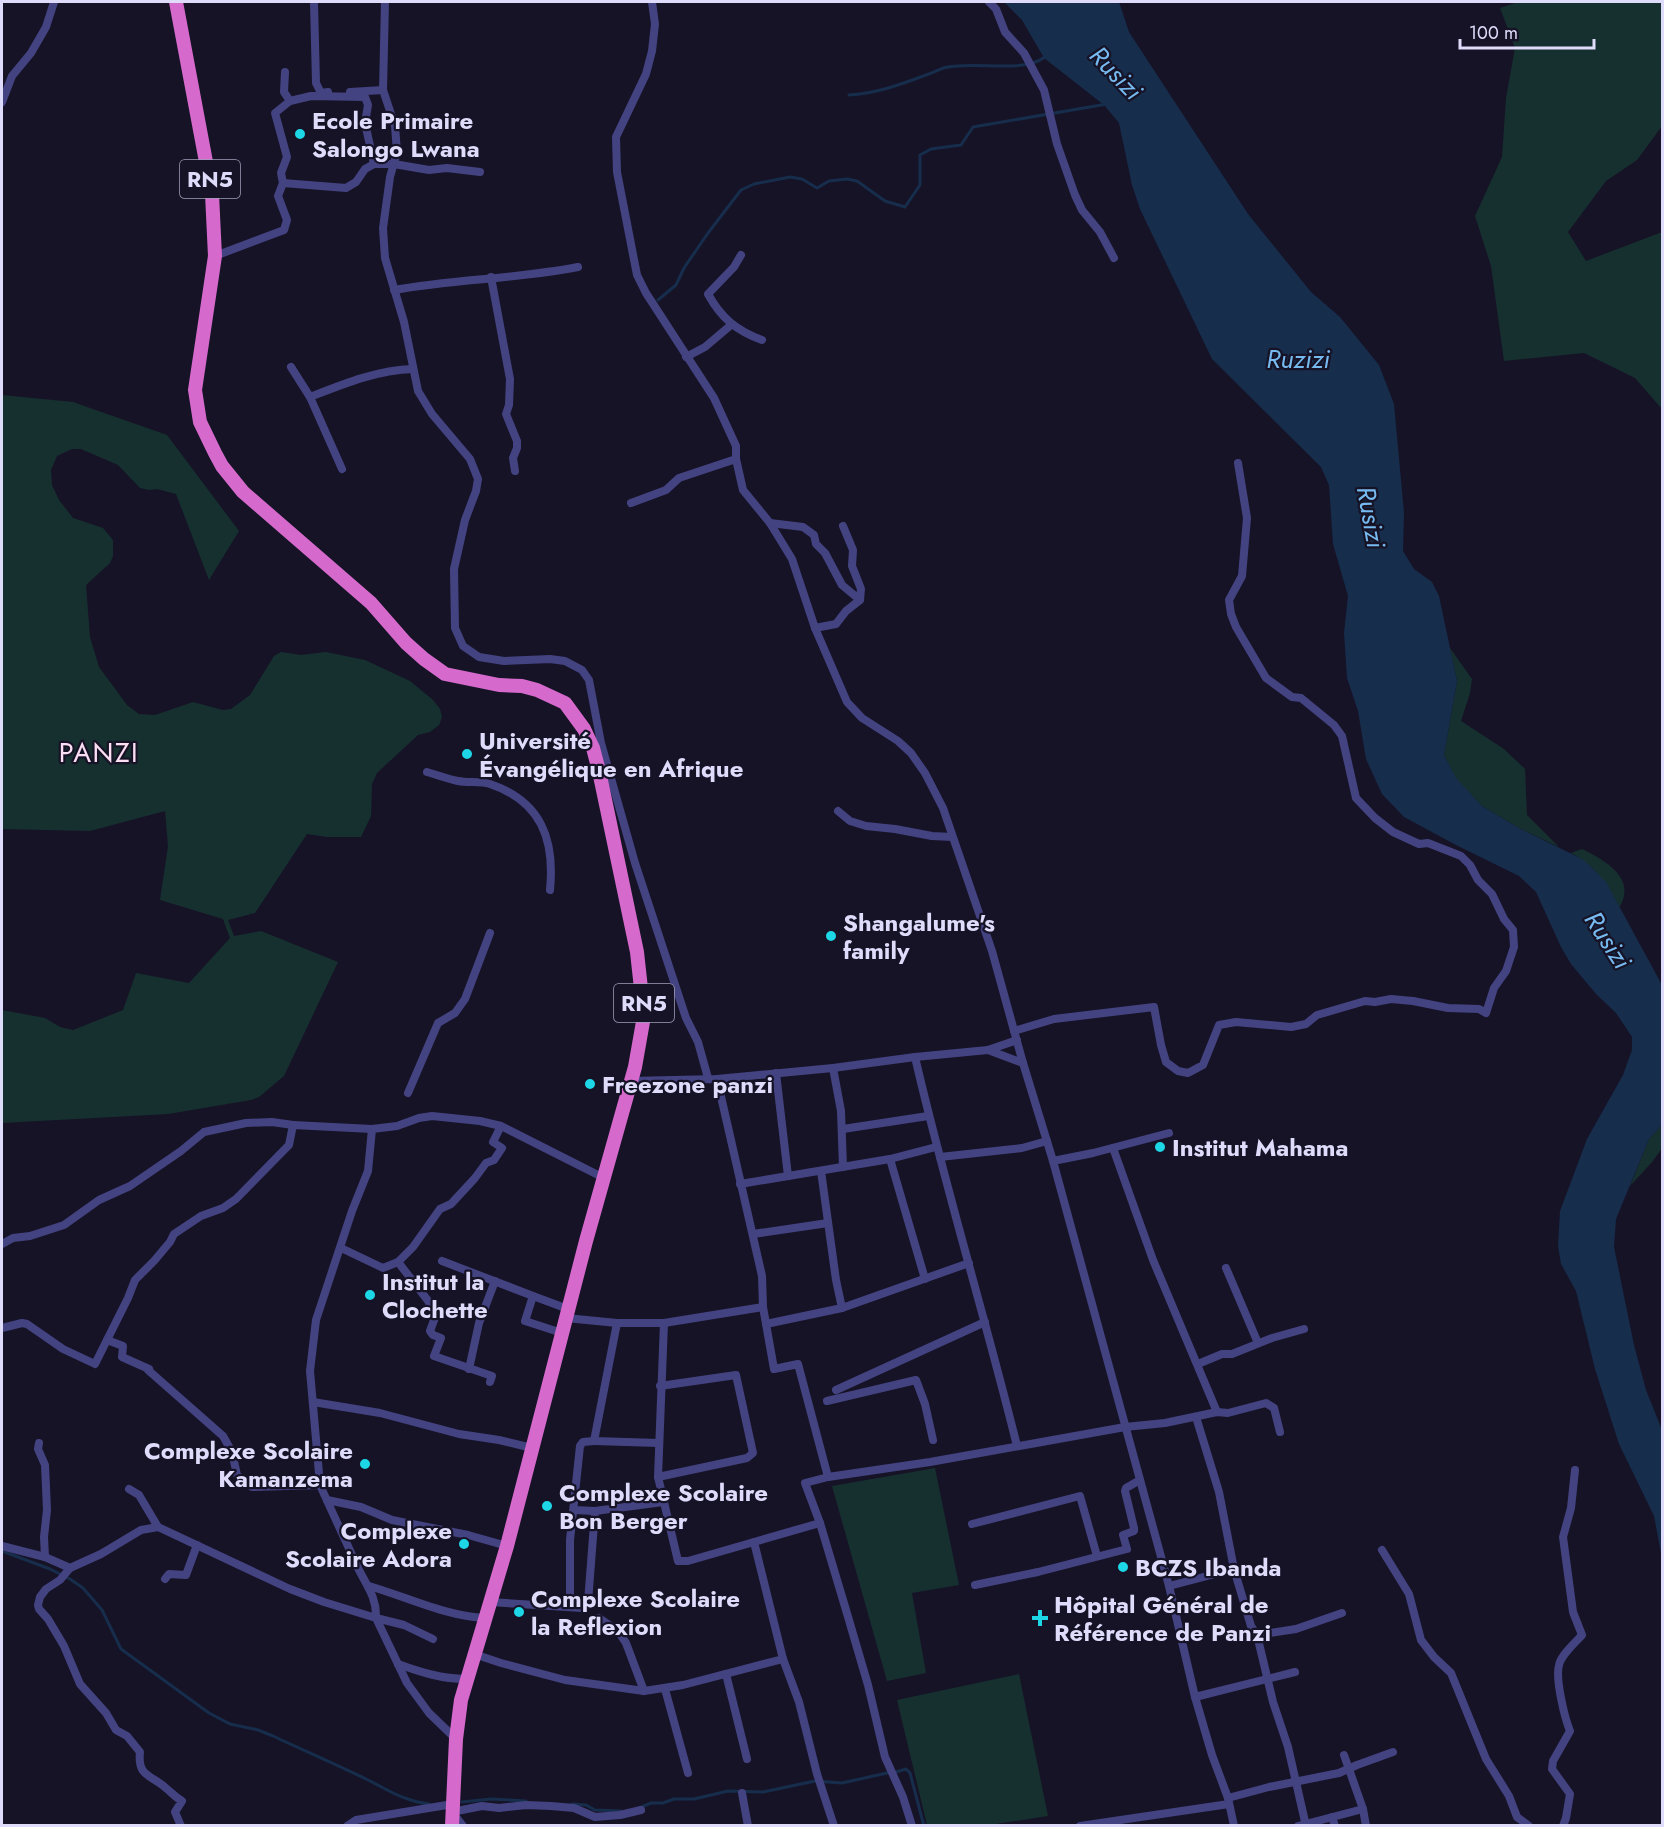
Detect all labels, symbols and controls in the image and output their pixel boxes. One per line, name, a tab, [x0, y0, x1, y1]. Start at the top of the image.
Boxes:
scale bar	[1460, 12, 1594, 50]
text: 100 m	[1469, 20, 1518, 46]
water label: Rusizi	[1081, 37, 1152, 109]
place label: Ecole Primaire Salongo Lwana	[312, 103, 480, 166]
marker: Ecole Primaire Salongo Lwana	[293, 127, 307, 141]
road number: RN5	[180, 160, 240, 198]
water label: Ruzizi	[1266, 340, 1330, 378]
water label: Rusizi	[1347, 483, 1395, 551]
place label: Université Évangélique en Afrique	[479, 723, 743, 786]
district label: PANZI	[59, 733, 139, 772]
marker: Université Évangélique en Afrique	[460, 747, 474, 761]
water label: Rusizi	[1575, 904, 1641, 977]
place label: Shangalume's family	[843, 905, 995, 968]
marker: Shangalume's family	[824, 929, 838, 943]
road number: RN5	[614, 984, 674, 1022]
place label: Freezone panzi	[602, 1067, 773, 1102]
marker: Freezone panzi	[583, 1077, 597, 1091]
place label: Institut Mahama	[1172, 1130, 1348, 1165]
marker: Institut Mahama	[1153, 1140, 1167, 1154]
place label: Institut la Clochette	[382, 1264, 488, 1327]
marker: Institut la Clochette	[363, 1288, 377, 1302]
place label: Complexe Scolaire Kamanzema	[144, 1433, 353, 1496]
marker: Complexe Scolaire Kamanzema	[358, 1457, 372, 1471]
place label: Complexe Scolaire Bon Berger	[559, 1475, 768, 1538]
marker: Complexe Scolaire Bon Berger	[540, 1499, 554, 1513]
place label: Complexe Scolaire Adora	[285, 1513, 452, 1576]
marker: Complexe Scolaire Adora	[457, 1537, 471, 1551]
place label: BCZS Ibanda	[1135, 1550, 1281, 1585]
marker: BCZS Ibanda	[1116, 1560, 1130, 1574]
place label: Complexe Scolaire la Reflexion	[531, 1581, 740, 1644]
place label: Hôpital Général de Référence de Panzi	[1054, 1587, 1271, 1650]
marker: Complexe Scolaire la Reflexion	[512, 1605, 526, 1619]
marker: Hôpital Général de Référence de Panzi	[1031, 1609, 1049, 1627]

